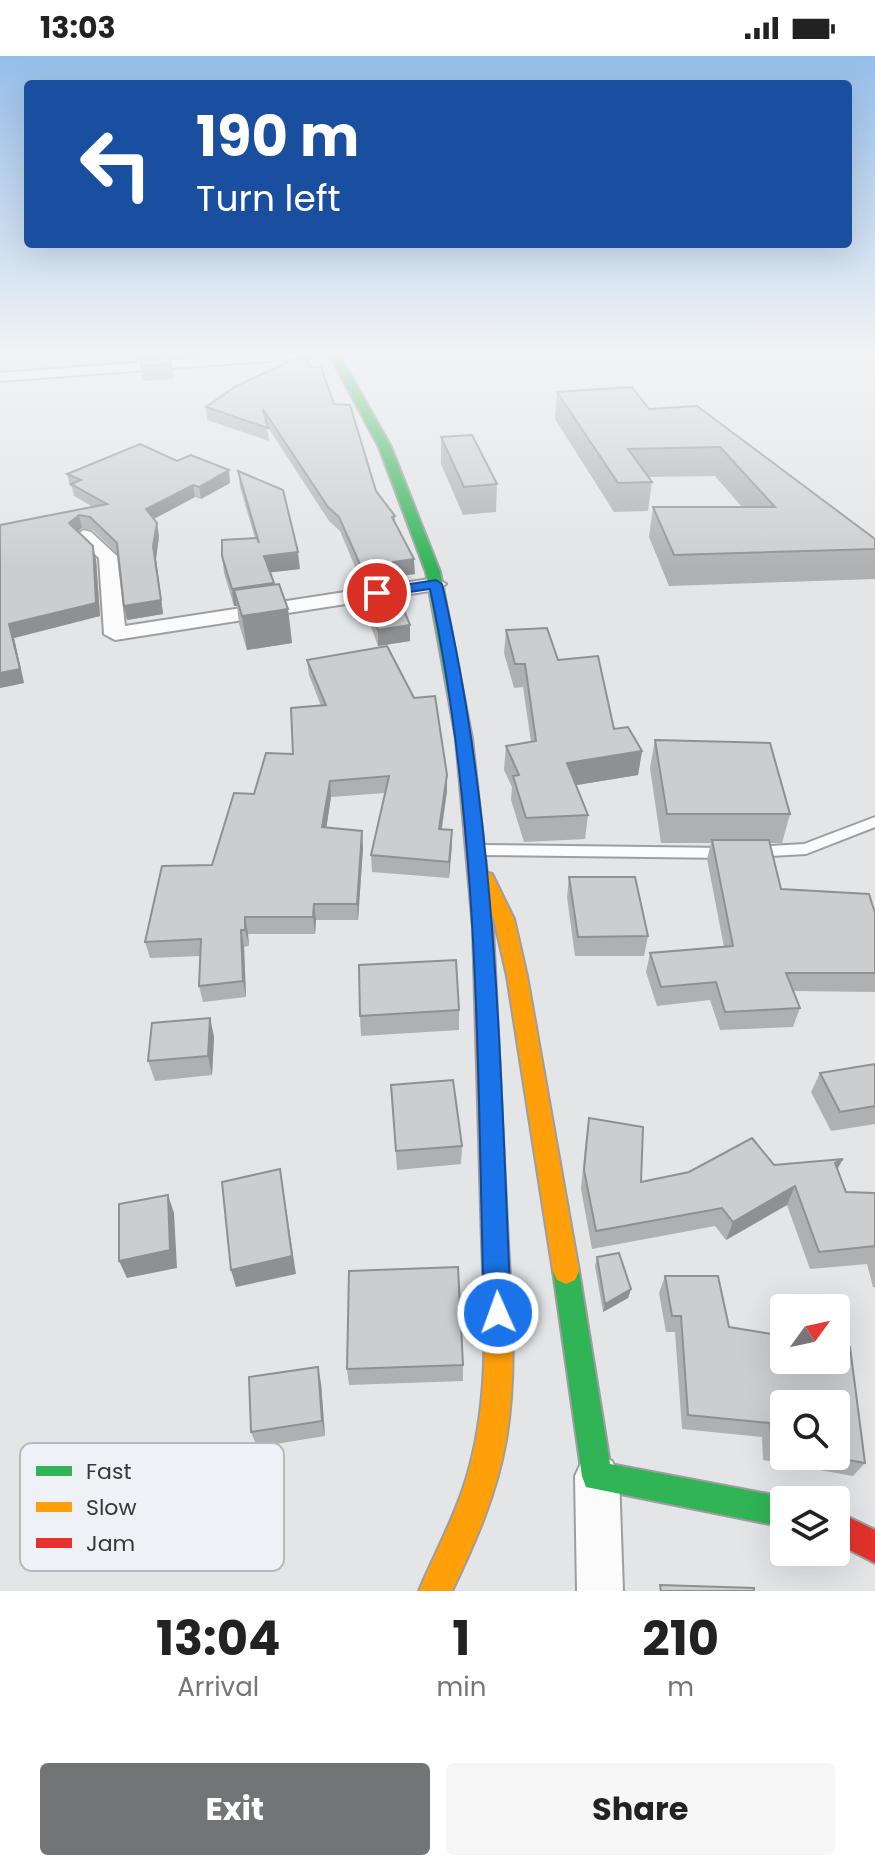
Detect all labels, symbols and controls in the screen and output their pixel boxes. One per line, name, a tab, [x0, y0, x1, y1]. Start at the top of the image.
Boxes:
text: 13:03	[40, 6, 116, 49]
text: 190 m	[196, 97, 359, 176]
icon: left	[64, 112, 168, 216]
text: Turn left	[196, 173, 341, 224]
pin	[343, 559, 411, 627]
icon: arrive	[355, 571, 399, 615]
position arrow	[456, 1271, 540, 1355]
north arrow	[770, 1294, 850, 1374]
map controls	[770, 1294, 850, 1566]
button: search	[770, 1390, 850, 1470]
legend	[20, 1443, 284, 1571]
text: Fast	[86, 1456, 131, 1487]
button: layers	[770, 1486, 850, 1566]
text: Slow	[86, 1492, 136, 1523]
text: Jam	[86, 1528, 135, 1559]
text: 13:04	[156, 1605, 280, 1672]
text: 1	[452, 1605, 470, 1672]
text: 210	[642, 1605, 719, 1672]
text: Arrival	[177, 1669, 259, 1705]
text: min	[436, 1669, 486, 1705]
text: m	[667, 1669, 694, 1705]
button: Exit	[40, 1763, 430, 1855]
button: Share	[446, 1763, 835, 1855]

